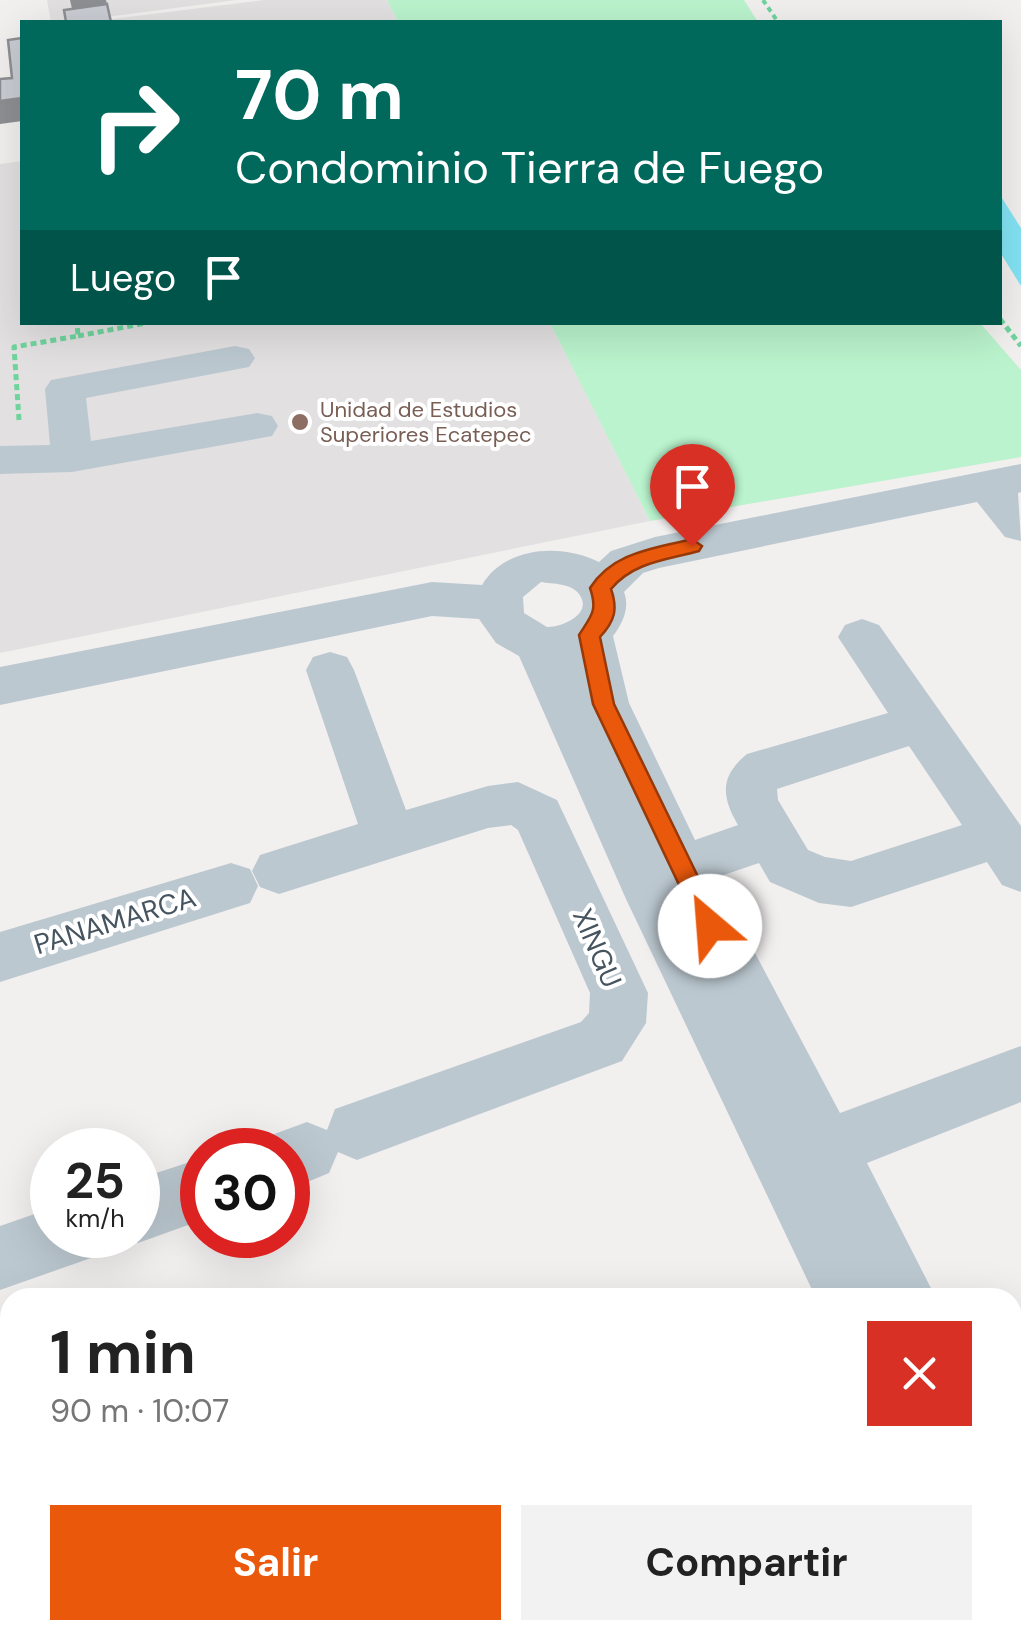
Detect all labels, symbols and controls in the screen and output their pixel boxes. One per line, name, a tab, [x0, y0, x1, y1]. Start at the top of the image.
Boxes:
text: 70 m	[235, 50, 404, 141]
icon: right	[70, 60, 200, 190]
text: Condominio Tierra de Fuego	[235, 138, 824, 197]
icon: arrive	[196, 250, 251, 305]
text: Luego	[70, 253, 176, 303]
place label: Unidad de Estudios Superiores Ecatepec	[320, 395, 532, 449]
marker: Unidad de Estudios Superiores Ecatepec	[289, 411, 311, 433]
pin	[650, 444, 735, 547]
icon: arrive	[665, 459, 720, 514]
position arrow	[658, 874, 762, 978]
street label: PANAMARCA	[30, 879, 200, 963]
street label: XINGU	[564, 903, 630, 993]
speed limit sign: 30	[180, 1128, 310, 1258]
text: 25	[65, 1148, 125, 1214]
text: km/h	[65, 1202, 125, 1235]
text: 1 min	[50, 1313, 196, 1392]
button: close	[867, 1321, 972, 1426]
text: 90 m · 10:07	[50, 1390, 229, 1432]
button: Salir	[50, 1505, 501, 1620]
button: Compartir	[521, 1505, 972, 1620]

